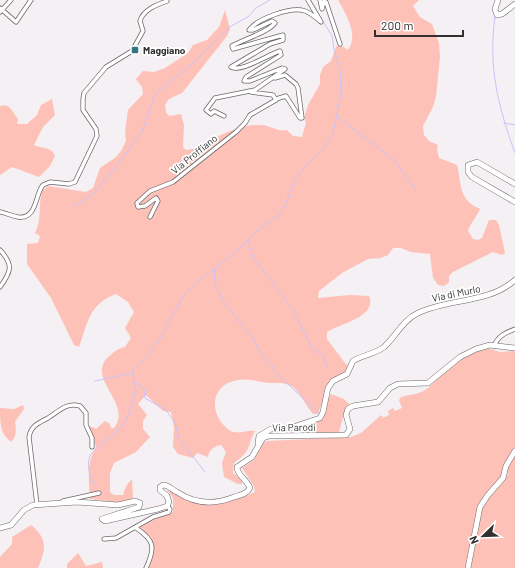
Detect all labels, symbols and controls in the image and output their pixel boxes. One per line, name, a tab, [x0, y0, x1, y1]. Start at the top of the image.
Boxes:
scale bar	[375, 12, 463, 38]
text: 200 m	[381, 18, 413, 32]
place label: Maggiano	[143, 44, 186, 56]
marker: Maggiano	[130, 45, 140, 55]
street label: Via Proffiano	[169, 132, 219, 176]
street label: Via di Murlo	[431, 282, 481, 304]
street label: Via Parodi	[272, 421, 316, 433]
north arrow	[463, 516, 503, 556]
text: N	[466, 534, 481, 546]

